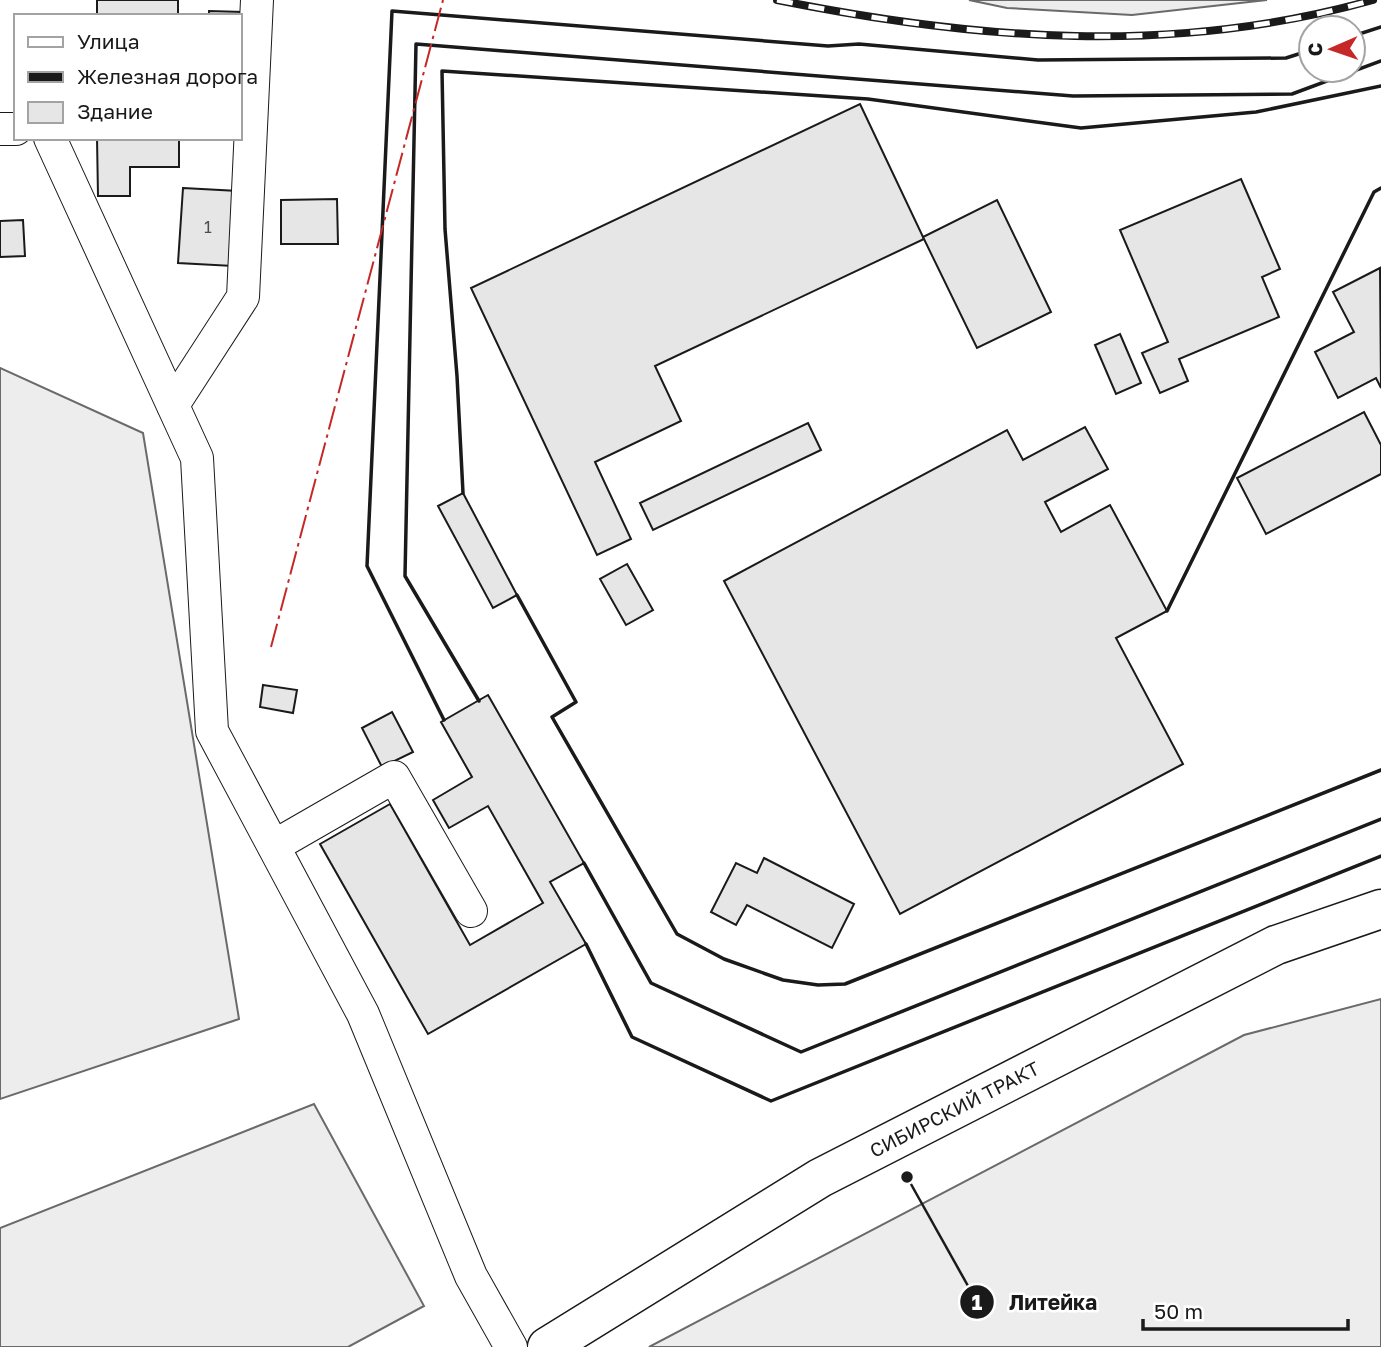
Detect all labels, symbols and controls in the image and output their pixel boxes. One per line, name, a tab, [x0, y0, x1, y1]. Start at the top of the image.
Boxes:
legend	[14, 14, 242, 140]
north arrow	[1297, 14, 1367, 84]
text: Улица	[77, 28, 140, 54]
text: С	[1303, 42, 1326, 57]
text: Железная дорога	[77, 63, 258, 89]
text: Здание	[77, 98, 153, 124]
house number: 1	[204, 217, 212, 237]
street label: СИБИРСКИЙ ТРАКТ	[866, 1056, 1043, 1162]
callout: Литейка	[960, 1281, 1111, 1323]
scale bar	[1143, 1288, 1348, 1332]
text: 1	[972, 1289, 983, 1315]
text: Литейка	[1009, 1289, 1097, 1315]
text: 50 m	[1154, 1298, 1203, 1324]

